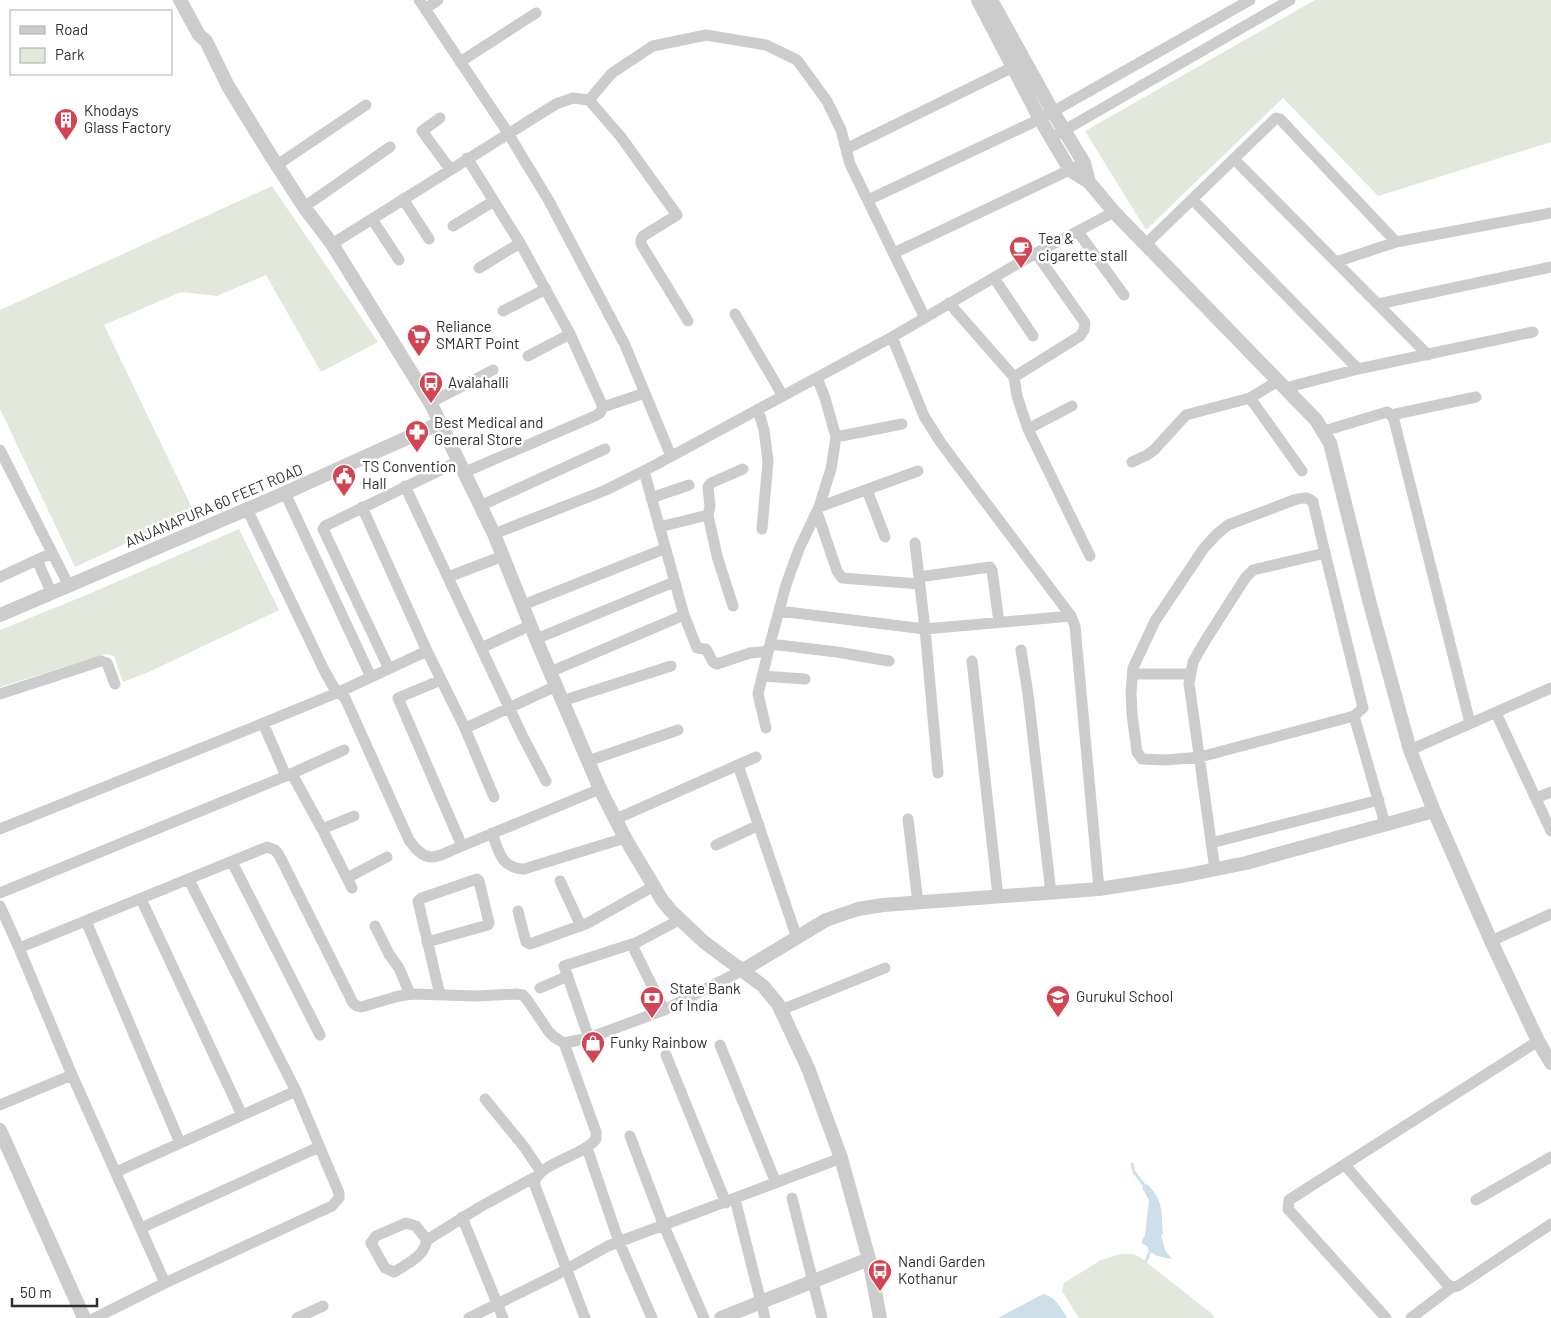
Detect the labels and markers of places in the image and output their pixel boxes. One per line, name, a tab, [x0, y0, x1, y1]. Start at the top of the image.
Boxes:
place label: Khodays Glass Factory	[84, 101, 171, 136]
building icon: Khodays Glass Factory	[53, 107, 79, 141]
place label: Tea & cigarette stall	[1038, 229, 1128, 264]
cafe icon: Tea & cigarette stall	[1008, 235, 1034, 269]
place label: Reliance SMART Point	[436, 317, 519, 352]
supermarket icon: Reliance SMART Point	[406, 323, 432, 357]
bus stop icon: Avalahalli	[418, 370, 444, 404]
place label: Avalahalli	[448, 373, 509, 391]
place label: Best Medical and General Store	[434, 413, 543, 448]
pharmacy icon: Best Medical and General Store	[404, 419, 430, 453]
place label: TS Convention Hall	[362, 457, 456, 492]
public building icon: TS Convention Hall	[331, 463, 357, 497]
place label: State Bank of India	[670, 979, 741, 1014]
school or university icon: Gurukul School	[1045, 984, 1071, 1018]
bank icon: State Bank of India	[639, 985, 665, 1019]
place label: Gurukul School	[1076, 987, 1173, 1005]
shop icon: Funky Rainbow	[580, 1030, 606, 1064]
place label: Funky Rainbow	[610, 1033, 708, 1051]
place label: Nandi Garden Kothanur	[898, 1252, 985, 1287]
bus stop icon: Nandi Garden Kothanur	[867, 1258, 893, 1292]

